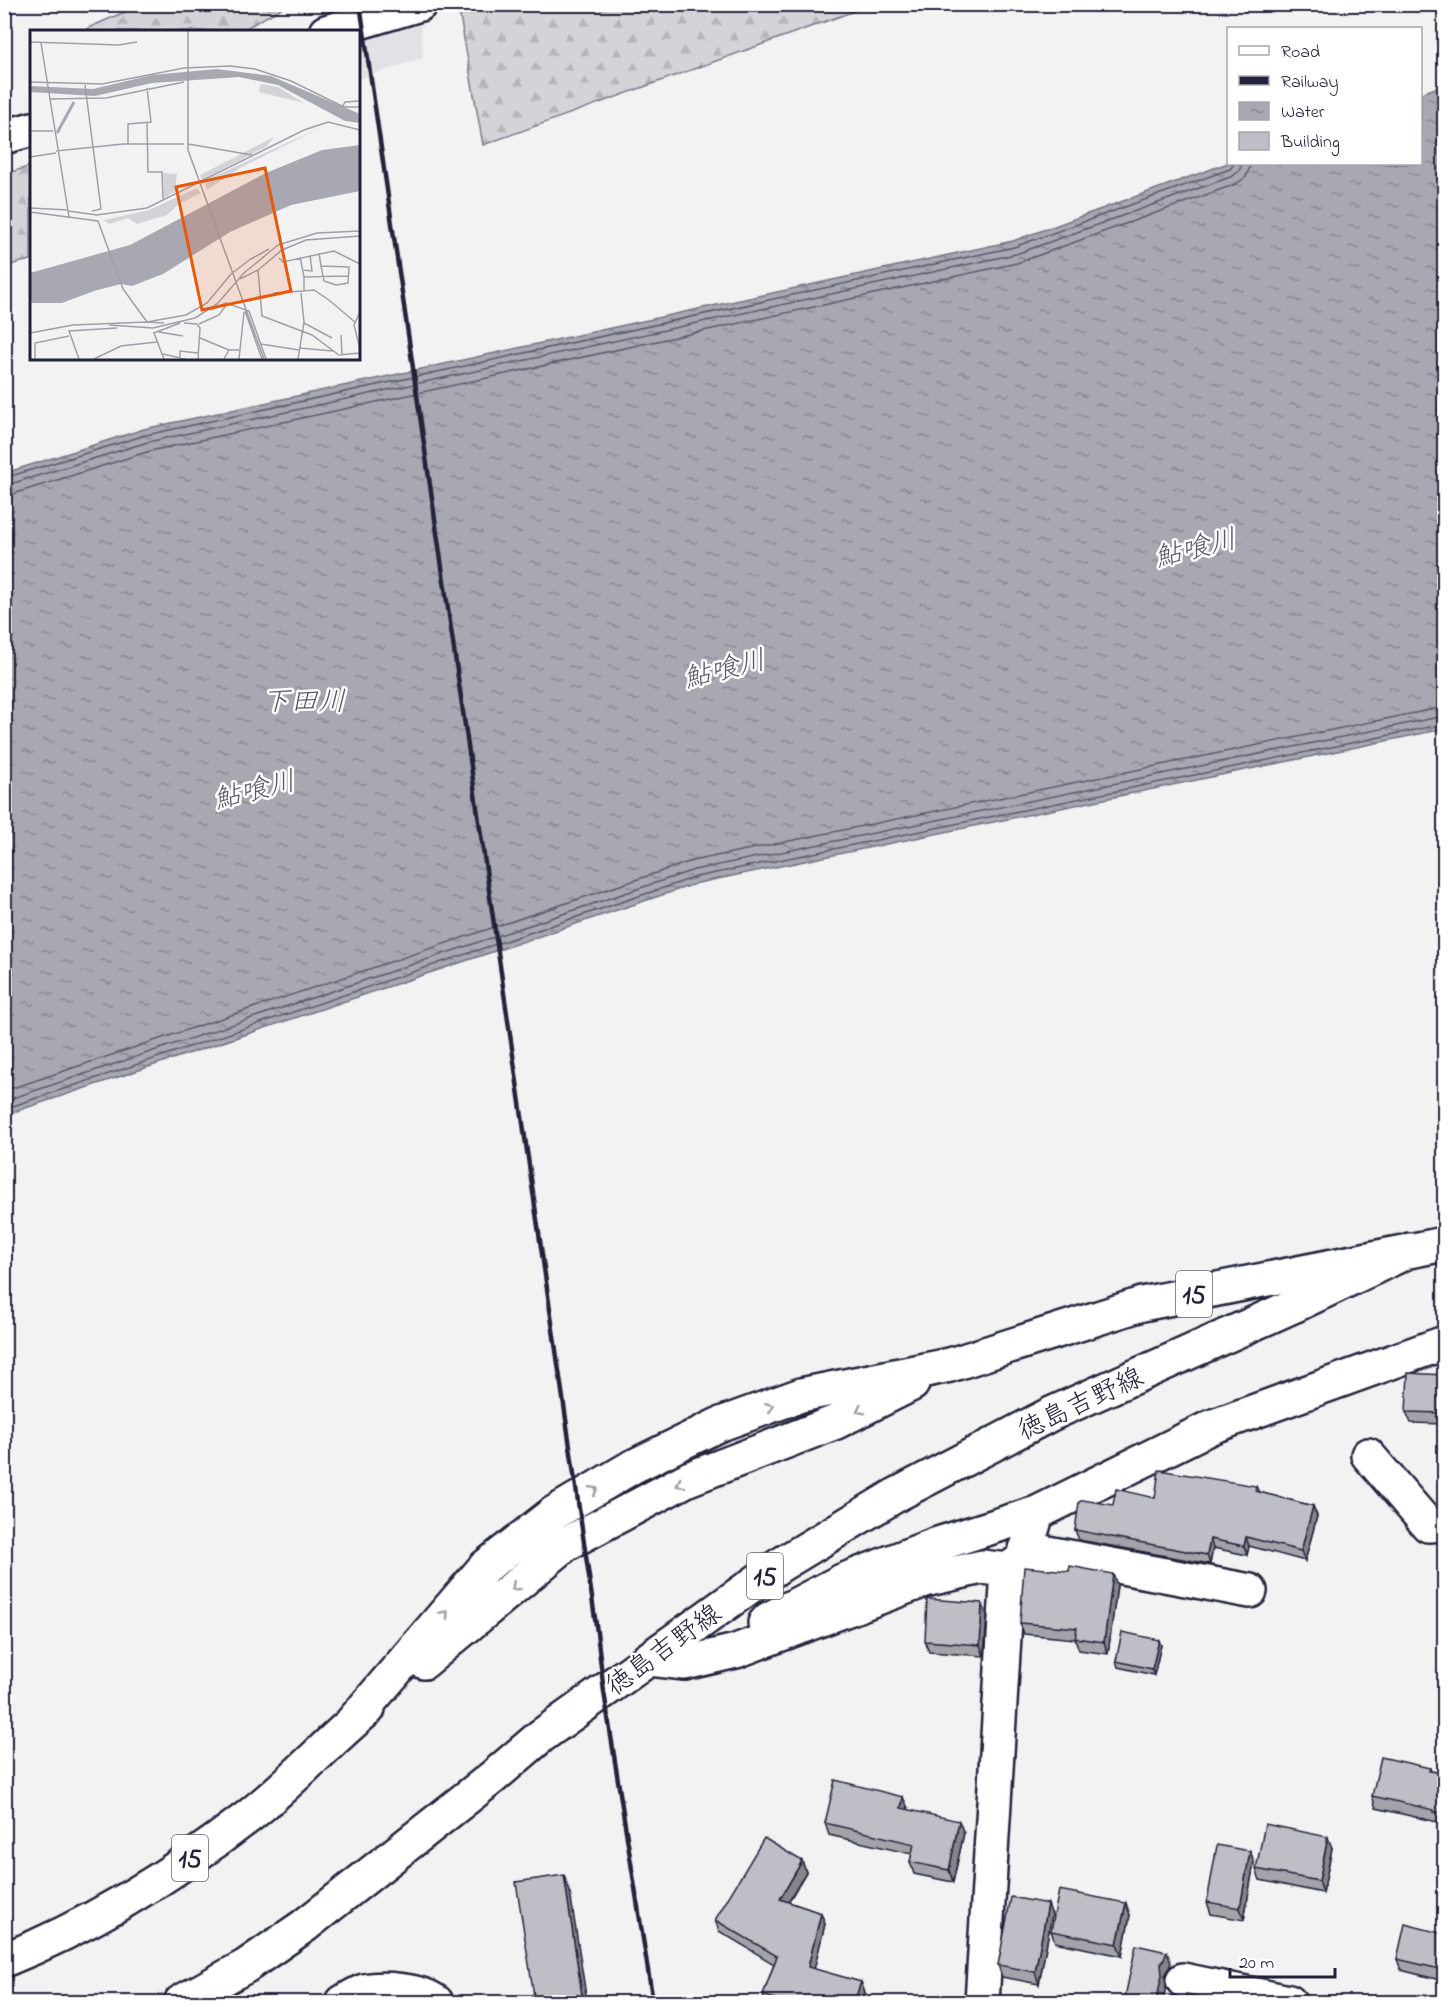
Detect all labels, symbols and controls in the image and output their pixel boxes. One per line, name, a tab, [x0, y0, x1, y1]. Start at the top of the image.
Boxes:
legend	[1227, 27, 1422, 165]
inset map	[30, 30, 360, 360]
text: Road	[1281, 40, 1320, 66]
text: Railway	[1281, 70, 1338, 96]
text: Water	[1281, 100, 1325, 126]
text: Building	[1280, 130, 1340, 157]
water label: 鮎喰川	[1150, 520, 1242, 580]
water label: 鮎喰川	[679, 641, 771, 701]
water label: 下田川	[262, 683, 346, 724]
water label: 鮎喰川	[209, 762, 301, 822]
road number: 15	[1176, 1271, 1212, 1317]
street label: 徳島吉野線	[1012, 1359, 1150, 1451]
one-way arrow	[764, 1401, 774, 1414]
one-way arrow	[856, 1403, 866, 1414]
one-way arrow	[675, 1476, 686, 1488]
one-way arrow	[588, 1485, 598, 1497]
road number: 15	[747, 1553, 783, 1599]
one-way arrow	[511, 1579, 522, 1590]
street label: 徳島吉野線	[598, 1596, 731, 1706]
one-way arrow	[438, 1610, 449, 1621]
road number: 15	[172, 1835, 208, 1881]
scale bar	[1230, 1941, 1335, 1979]
text: 20 m	[1239, 1951, 1274, 1977]

